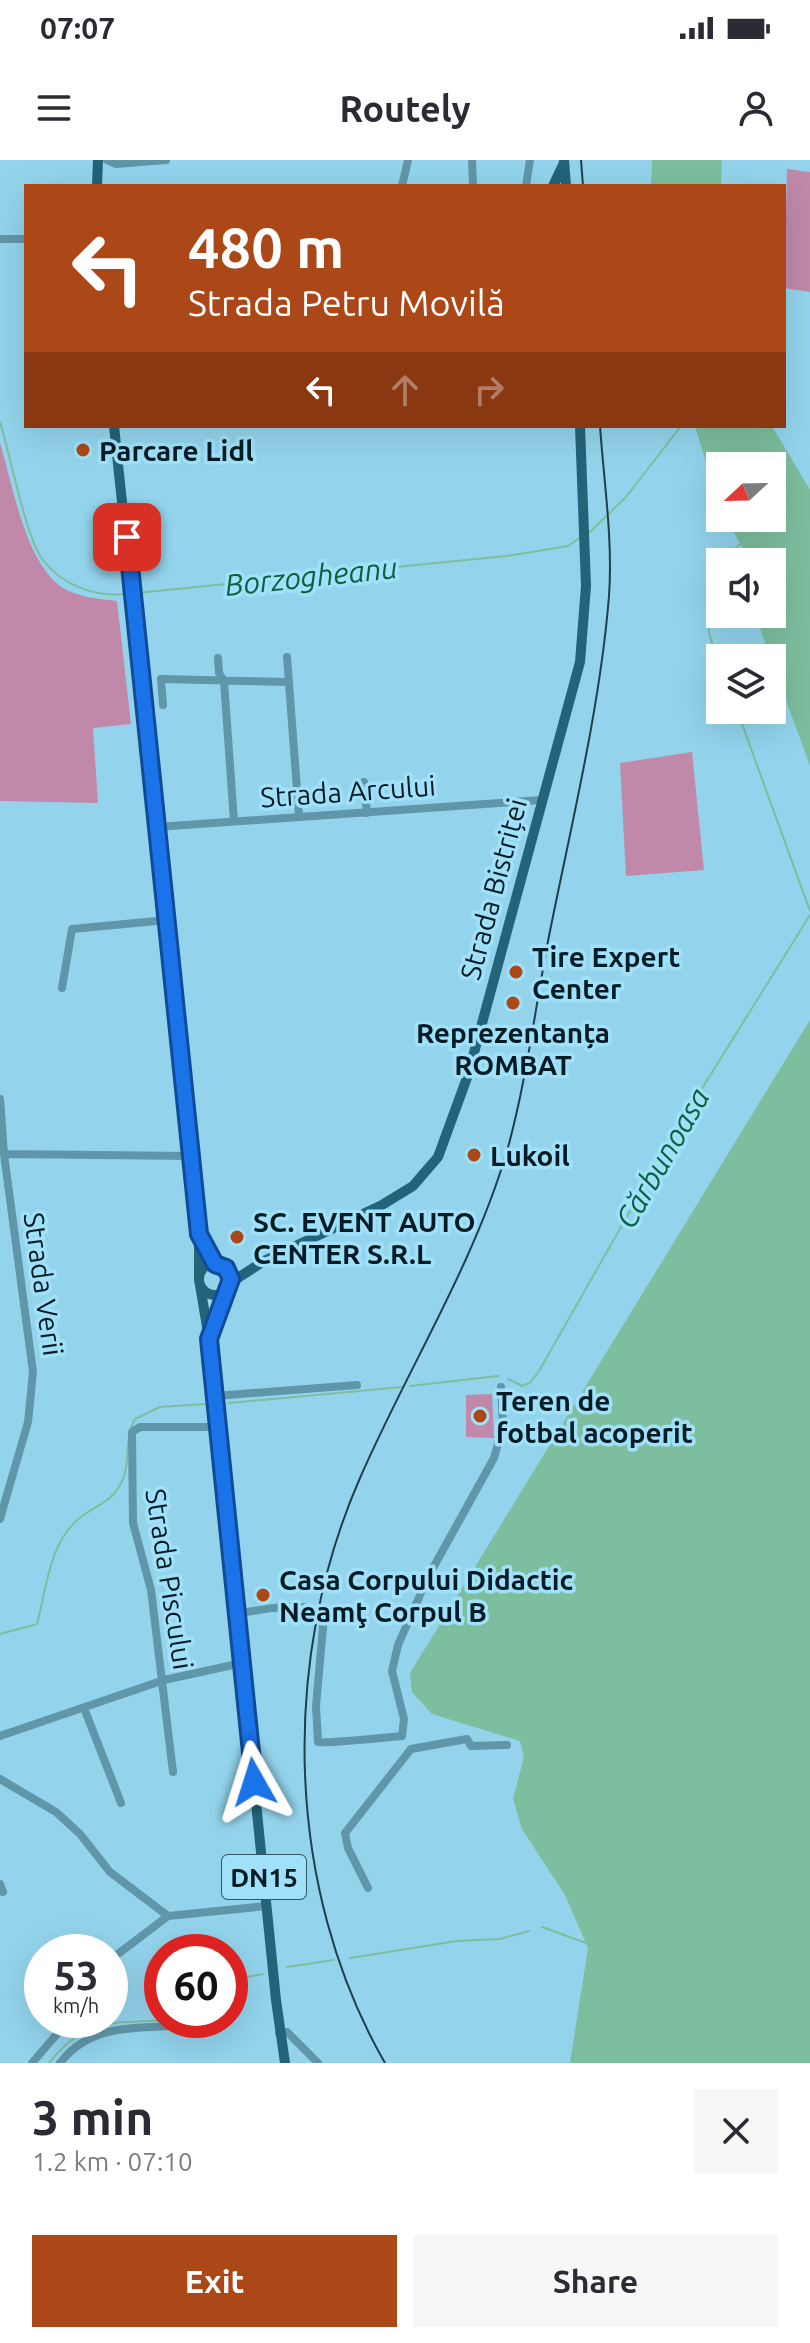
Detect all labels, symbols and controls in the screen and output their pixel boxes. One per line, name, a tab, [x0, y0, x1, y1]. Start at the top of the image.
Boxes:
text: 07:07	[40, 11, 115, 45]
icon: menu	[32, 86, 76, 130]
icon: person	[734, 86, 778, 130]
text: Routely	[339, 88, 471, 129]
icon: left	[56, 216, 160, 320]
text: 480 m	[188, 216, 344, 279]
text: Strada Petru Movilă	[188, 282, 505, 323]
icon: left	[299, 368, 343, 412]
icon: ahead	[383, 368, 427, 412]
icon: right	[467, 368, 511, 412]
place label: Parcare Lidl	[99, 435, 254, 466]
marker: Parcare Lidl	[74, 441, 92, 459]
north arrow	[706, 452, 786, 532]
map controls	[706, 452, 786, 724]
pin	[93, 503, 161, 571]
icon: arrive	[105, 515, 149, 559]
button: sound	[706, 548, 786, 628]
water label: Borzogheanu	[223, 550, 399, 602]
button: layers	[706, 644, 786, 724]
street label: Strada Arcului	[259, 769, 437, 813]
street label: Strada Bistriței	[454, 795, 532, 983]
place label: Tire Expert Center	[532, 941, 680, 1004]
marker: Tire Expert Center	[507, 963, 525, 981]
marker: Reprezentanța ROMBAT	[504, 994, 522, 1012]
place label: Reprezentanța ROMBAT	[416, 1017, 610, 1080]
water label: Cărbunoasa	[608, 1082, 716, 1234]
place label: Lukoil	[490, 1140, 570, 1171]
marker: Lukoil	[465, 1146, 483, 1164]
place label: SC. EVENT AUTO CENTER S.R.L	[253, 1206, 476, 1269]
street label: Strada Verii	[19, 1210, 69, 1358]
marker: SC. EVENT AUTO CENTER S.R.L	[228, 1228, 246, 1246]
place label: Teren de fotbal acoperit	[496, 1385, 693, 1448]
marker: Teren de fotbal acoperit	[471, 1407, 489, 1425]
street label: Strada Piscului	[140, 1486, 200, 1672]
place label: Casa Corpului Didactic Neamţ Corpul B	[279, 1564, 573, 1628]
marker: Casa Corpului Didactic Neamţ Corpul B	[254, 1586, 272, 1604]
position arrow	[212, 1740, 296, 1824]
road number: DN15	[222, 1855, 306, 1899]
speed limit sign: 60	[144, 1934, 248, 2038]
text: 53	[53, 1953, 99, 1998]
text: km/h	[53, 1994, 99, 2017]
button: close	[694, 2089, 778, 2173]
text: 3 min	[32, 2090, 153, 2144]
text: 1.2 km · 07:10	[32, 2147, 193, 2176]
button: Exit	[32, 2235, 397, 2327]
button: Share	[413, 2235, 778, 2327]

